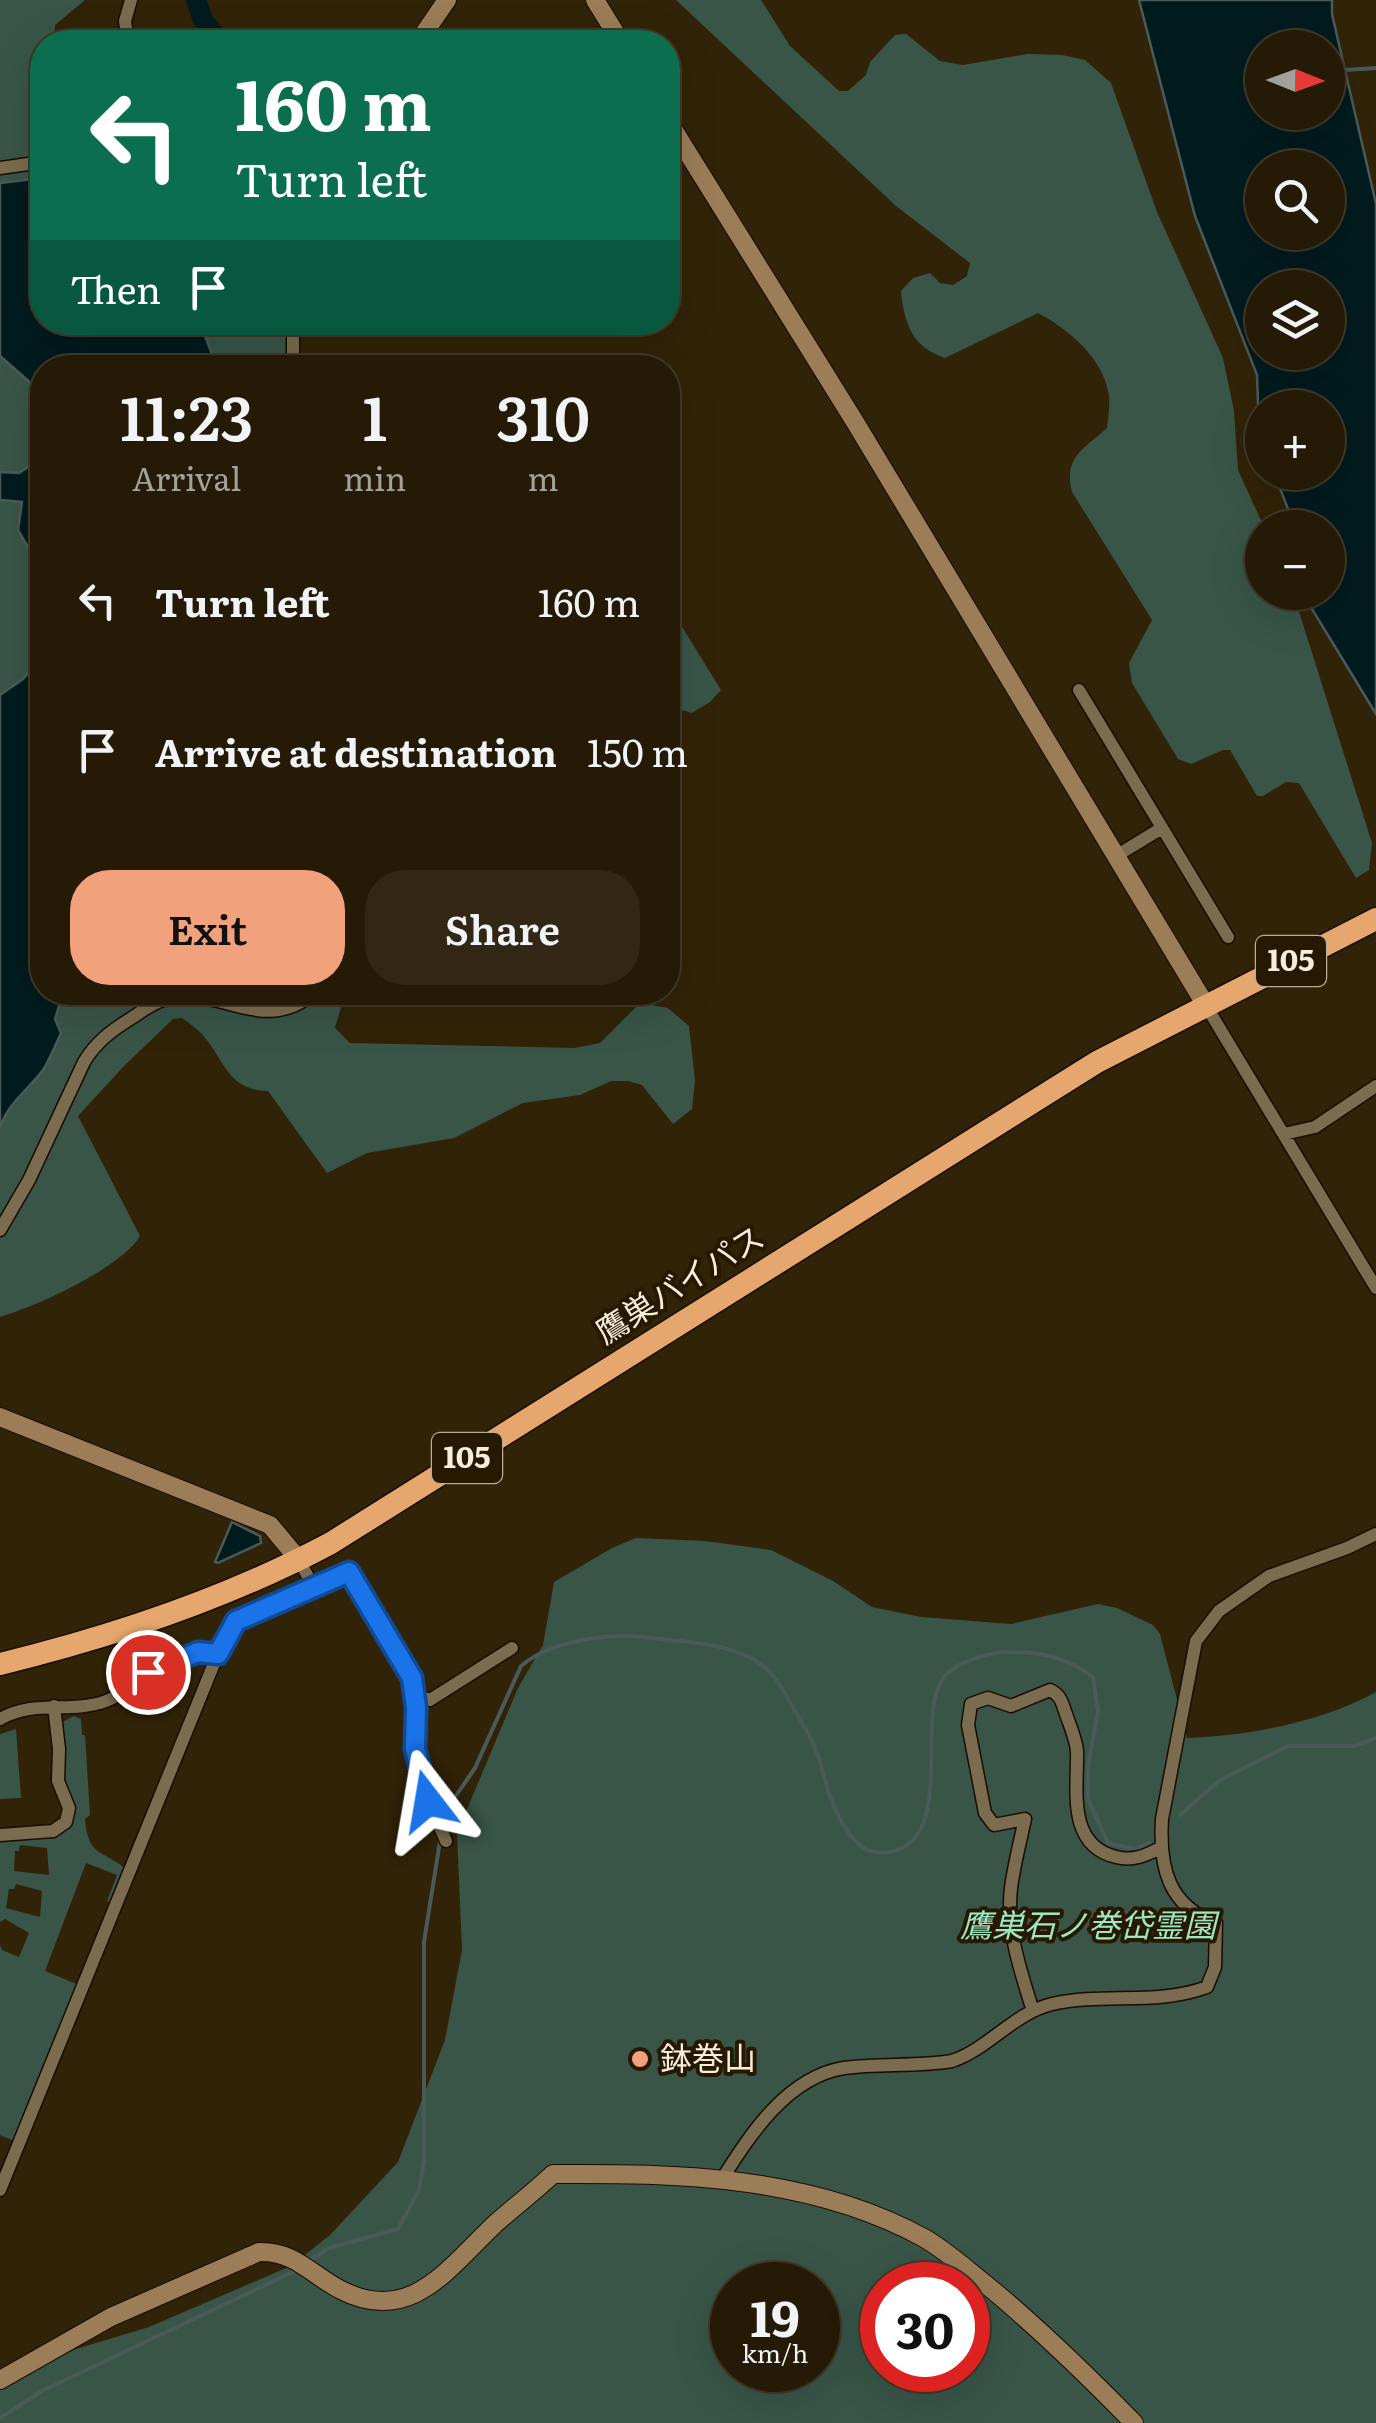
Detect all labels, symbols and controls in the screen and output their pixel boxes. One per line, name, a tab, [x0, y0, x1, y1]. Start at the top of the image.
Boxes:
north arrow	[1245, 30, 1345, 130]
map controls	[1245, 30, 1345, 610]
text: 160 m	[235, 49, 432, 153]
icon: left	[70, 70, 200, 200]
text: Turn left	[235, 144, 427, 211]
button: search	[1245, 150, 1345, 250]
text: Then	[70, 259, 161, 316]
icon: arrive	[181, 260, 236, 315]
button: layers	[1245, 270, 1345, 370]
text: 11:23	[120, 370, 253, 459]
text: 1	[362, 370, 387, 459]
text: 310	[496, 370, 590, 459]
button: +	[1245, 390, 1345, 490]
text: Arrival	[132, 453, 241, 501]
text: min	[343, 453, 406, 501]
text: m	[528, 453, 559, 501]
button: −	[1245, 510, 1345, 610]
text: Turn left	[155, 572, 330, 629]
text: 160 m	[538, 572, 640, 629]
icon: left	[70, 573, 125, 628]
text: Arrive at destination	[155, 722, 557, 779]
text: 150 m	[587, 722, 688, 779]
icon: arrive	[70, 723, 125, 778]
button: Exit	[70, 870, 345, 985]
button: Share	[365, 870, 640, 985]
road number: 105	[1256, 936, 1326, 986]
street label: 鷹巣バイパス	[585, 1211, 772, 1354]
road number: 105	[432, 1433, 502, 1483]
pin	[106, 1630, 191, 1715]
icon: arrive	[121, 1645, 176, 1700]
position arrow	[376, 1749, 480, 1853]
park label: 鷹巣石ノ巻岱霊園	[960, 1899, 1220, 1947]
place label: 鉢巻山	[660, 2032, 756, 2080]
marker: 鉢巻山	[629, 2048, 651, 2070]
speed limit sign: 30	[860, 2262, 990, 2392]
text: 19	[750, 2278, 800, 2352]
text: km/h	[742, 2334, 808, 2371]

